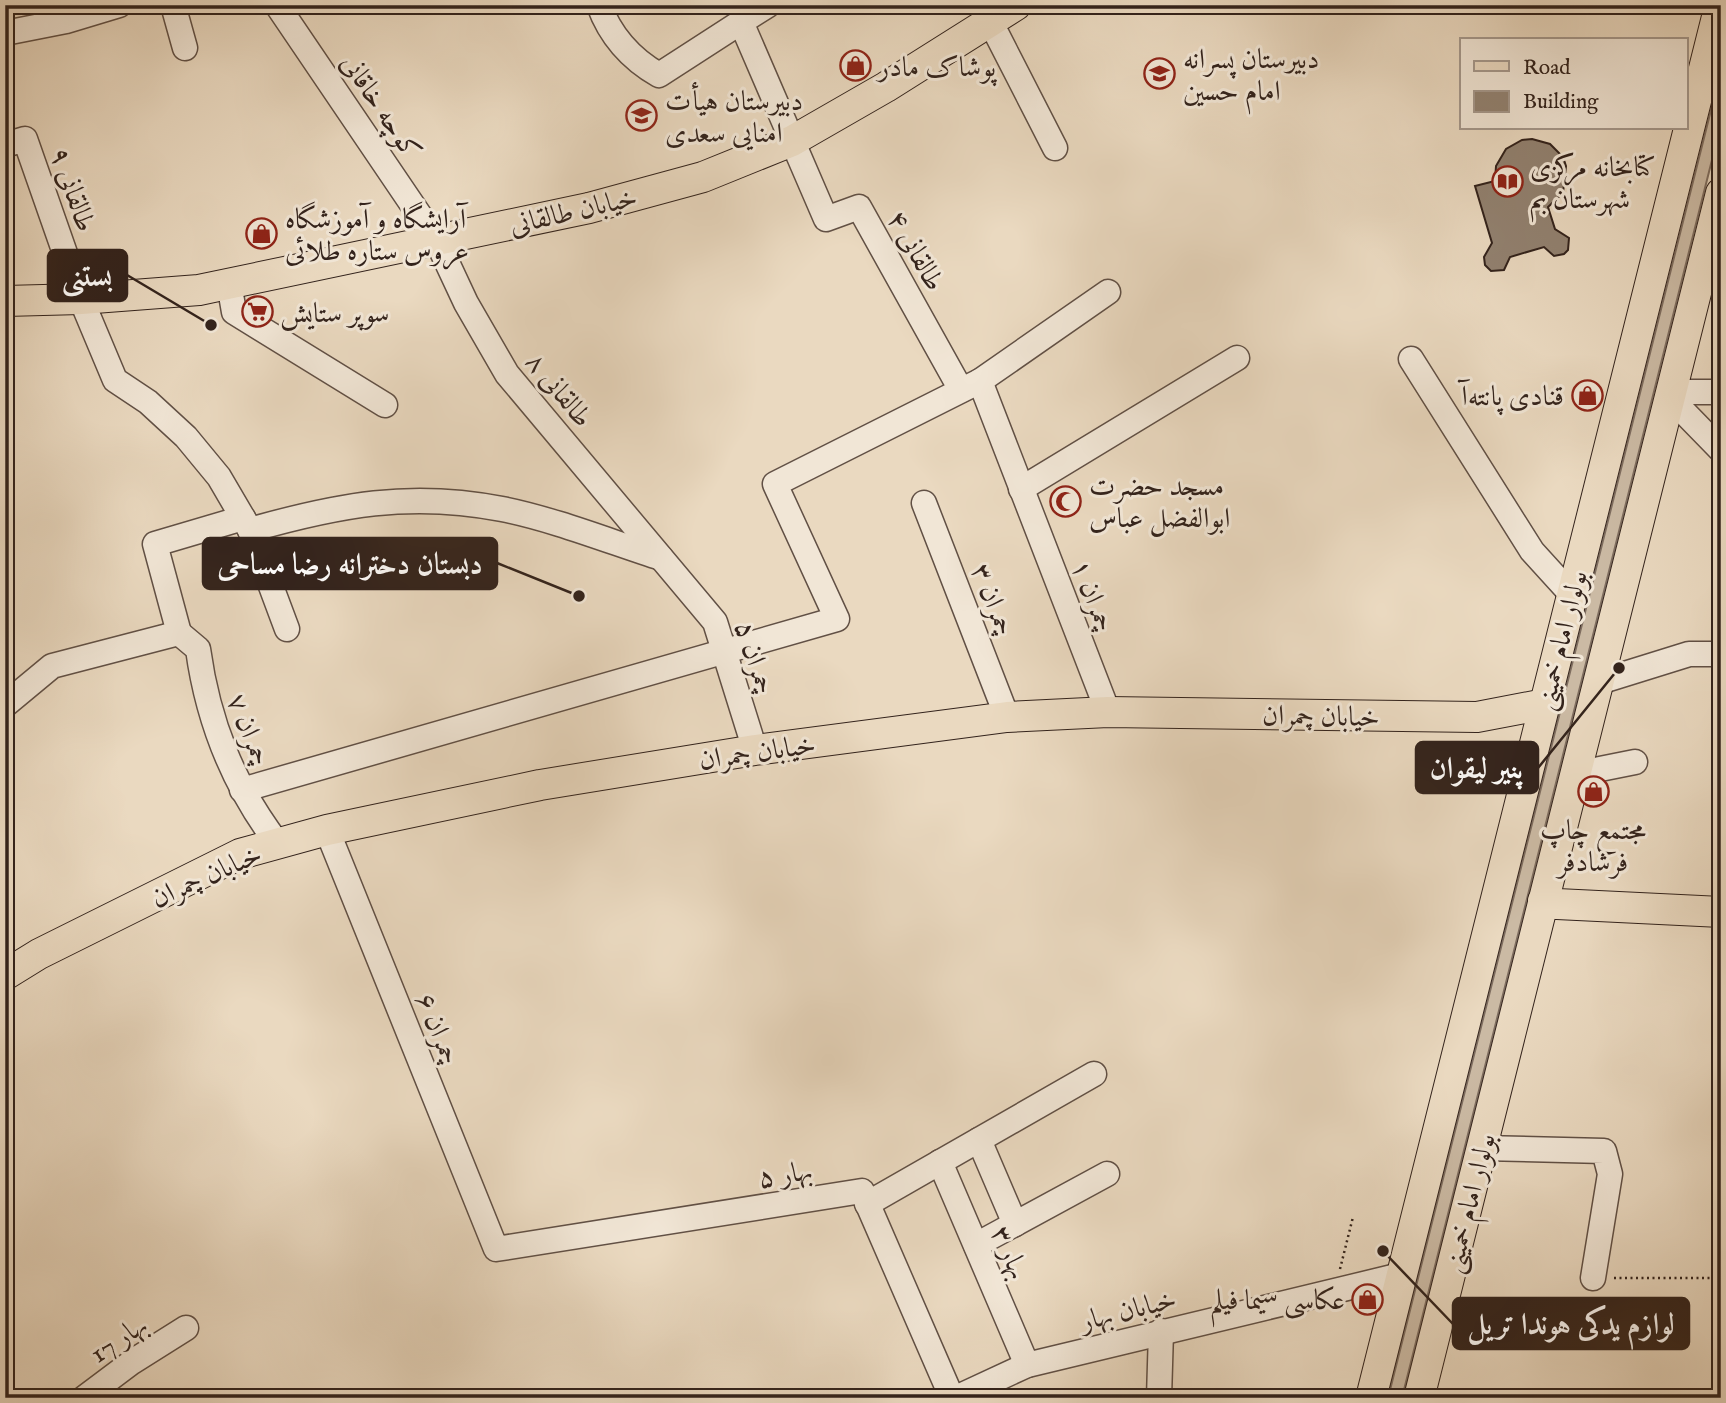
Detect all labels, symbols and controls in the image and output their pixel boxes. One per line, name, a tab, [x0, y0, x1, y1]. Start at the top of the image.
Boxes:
legend	[1460, 38, 1688, 130]
place label: دبیرستان پسرانه امام حسین	[1183, 43, 1319, 115]
street label: کوچه خاقانی	[332, 48, 428, 167]
shop icon: پوشاک مادر	[838, 49, 872, 83]
place label: پوشاک مادر	[875, 51, 998, 87]
text: Road	[1523, 55, 1571, 82]
school or university icon: دبیرستان پسرانه امام حسین	[1143, 57, 1177, 91]
place label: دبیرستان هیأت امنایی سعدی	[665, 81, 803, 152]
text: Building	[1523, 89, 1599, 116]
school or university icon: دبیرستان هیأت امنایی سعدی	[625, 99, 659, 133]
street label: طالقانی ۹	[41, 143, 102, 237]
place label: کتابخانه مرکزی شهرستان بم	[1530, 151, 1656, 223]
library icon: کتابخانه مرکزی شهرستان بم	[1490, 165, 1524, 199]
street label: خیابان طالقانی	[506, 181, 641, 244]
place label: آرایشگاه و آموزشگاه عروس ستاره طلائی	[285, 201, 469, 270]
street label: طالقانی ۴	[878, 205, 951, 298]
shop icon: آرایشگاه و آموزشگاه عروس ستاره طلائی	[245, 217, 279, 251]
callout: بستنی	[48, 250, 127, 301]
text: بستنی	[62, 259, 113, 298]
supermarket icon: سوپر ستایش	[240, 295, 274, 329]
place label: سوپر ستایش	[280, 297, 390, 332]
street label: طالقانی ۸	[517, 346, 599, 435]
shop icon: قنادی پانته‌آ	[1570, 378, 1604, 412]
place label: قنادی پانته‌آ	[1457, 379, 1564, 416]
place label: مسجد حضرت ابوالفضل عباس	[1089, 470, 1230, 537]
mosque icon: مسجد حضرت ابوالفضل عباس	[1049, 484, 1083, 518]
callout: دبستان دخترانه رضا مساحی	[203, 538, 497, 589]
text: دبستان دخترانه رضا مساحی	[216, 547, 483, 585]
street label: چمران ۱	[1062, 555, 1121, 637]
street label: چمران ۳	[962, 559, 1021, 641]
street label: بولوار امام خمینی	[1528, 567, 1602, 715]
street label: چمران ۵	[725, 617, 782, 699]
street label: چمران ۷	[218, 689, 277, 771]
street label: خیابان چمران	[1262, 699, 1380, 736]
street label: خیابان چمران	[697, 728, 818, 779]
callout: پنیر لیقوان	[1416, 742, 1538, 793]
text: پنیر لیقوان	[1430, 751, 1524, 790]
shop icon: مجتمع چاپ فرشادفر	[1576, 775, 1610, 809]
place label: مجتمع چاپ فرشادفر	[1540, 814, 1646, 881]
street label: خیابان چمران	[146, 837, 268, 917]
street label: چمران ۶	[406, 988, 467, 1070]
street label: بولوار امام خمینی	[1436, 1130, 1510, 1278]
street label: بهار ۵	[756, 1154, 815, 1197]
street label: بهار ۳	[982, 1221, 1036, 1285]
shop icon: عکاسی سیما فیلم	[1351, 1282, 1385, 1316]
street label: خیابان بهار	[1074, 1283, 1180, 1341]
place label: عکاسی سیما فیلم	[1210, 1284, 1345, 1328]
callout: لوازم یدکی هوندا تریل	[1453, 1298, 1689, 1349]
text: لوازم یدکی هوندا تریل	[1467, 1305, 1675, 1350]
street label: بهار 17	[84, 1308, 155, 1372]

